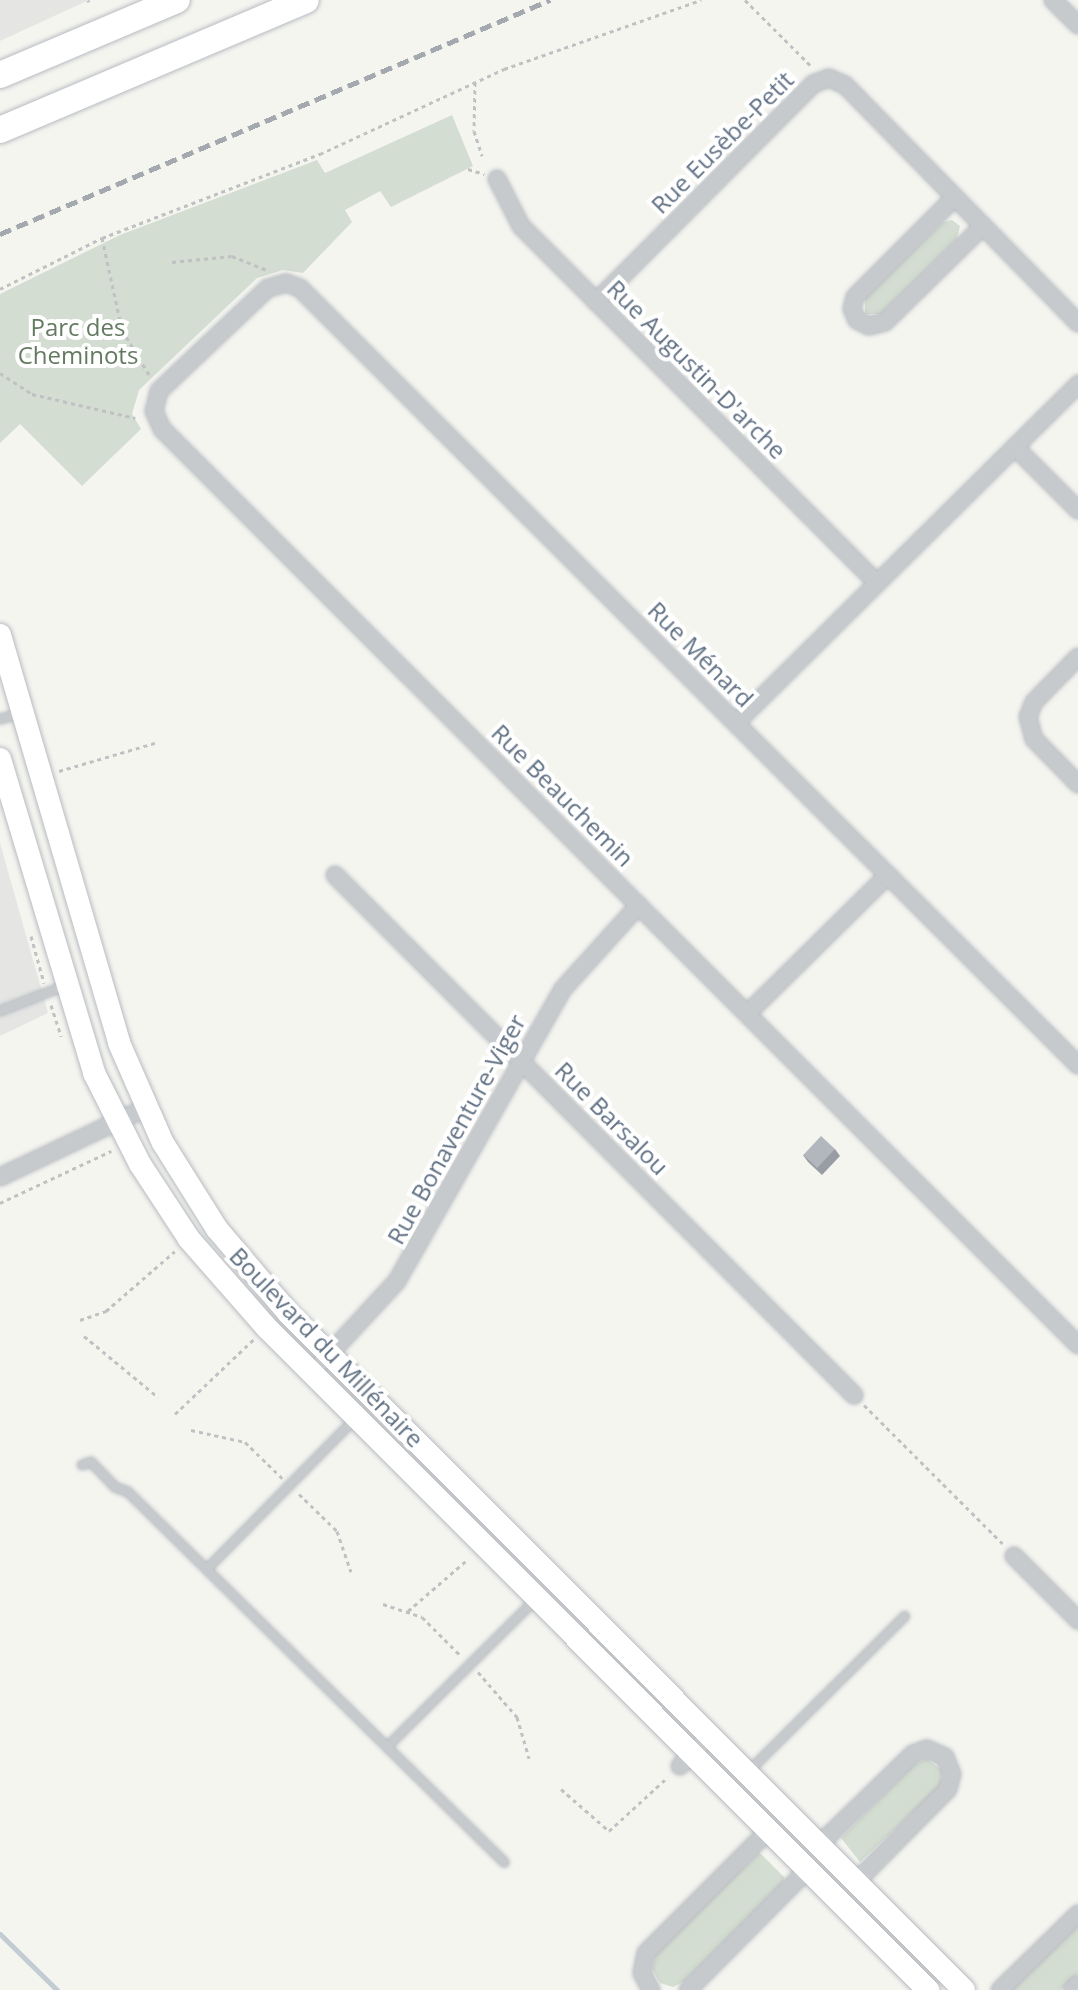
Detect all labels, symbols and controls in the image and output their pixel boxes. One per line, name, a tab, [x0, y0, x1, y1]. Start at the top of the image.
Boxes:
street label: Rue Eusèbe-Petit	[645, 65, 799, 219]
street label: Rue Augustin-D'arche	[602, 274, 792, 464]
park label: Parc des Cheminots	[18, 313, 138, 369]
street label: Rue Ménard	[642, 595, 760, 713]
street label: Rue Beauchemin	[486, 718, 640, 872]
street label: Rue Bonaventure-Viger	[381, 1009, 531, 1249]
street label: Rue Barsalou	[550, 1056, 674, 1180]
street label: Boulevard du Millénaire	[224, 1241, 430, 1453]

